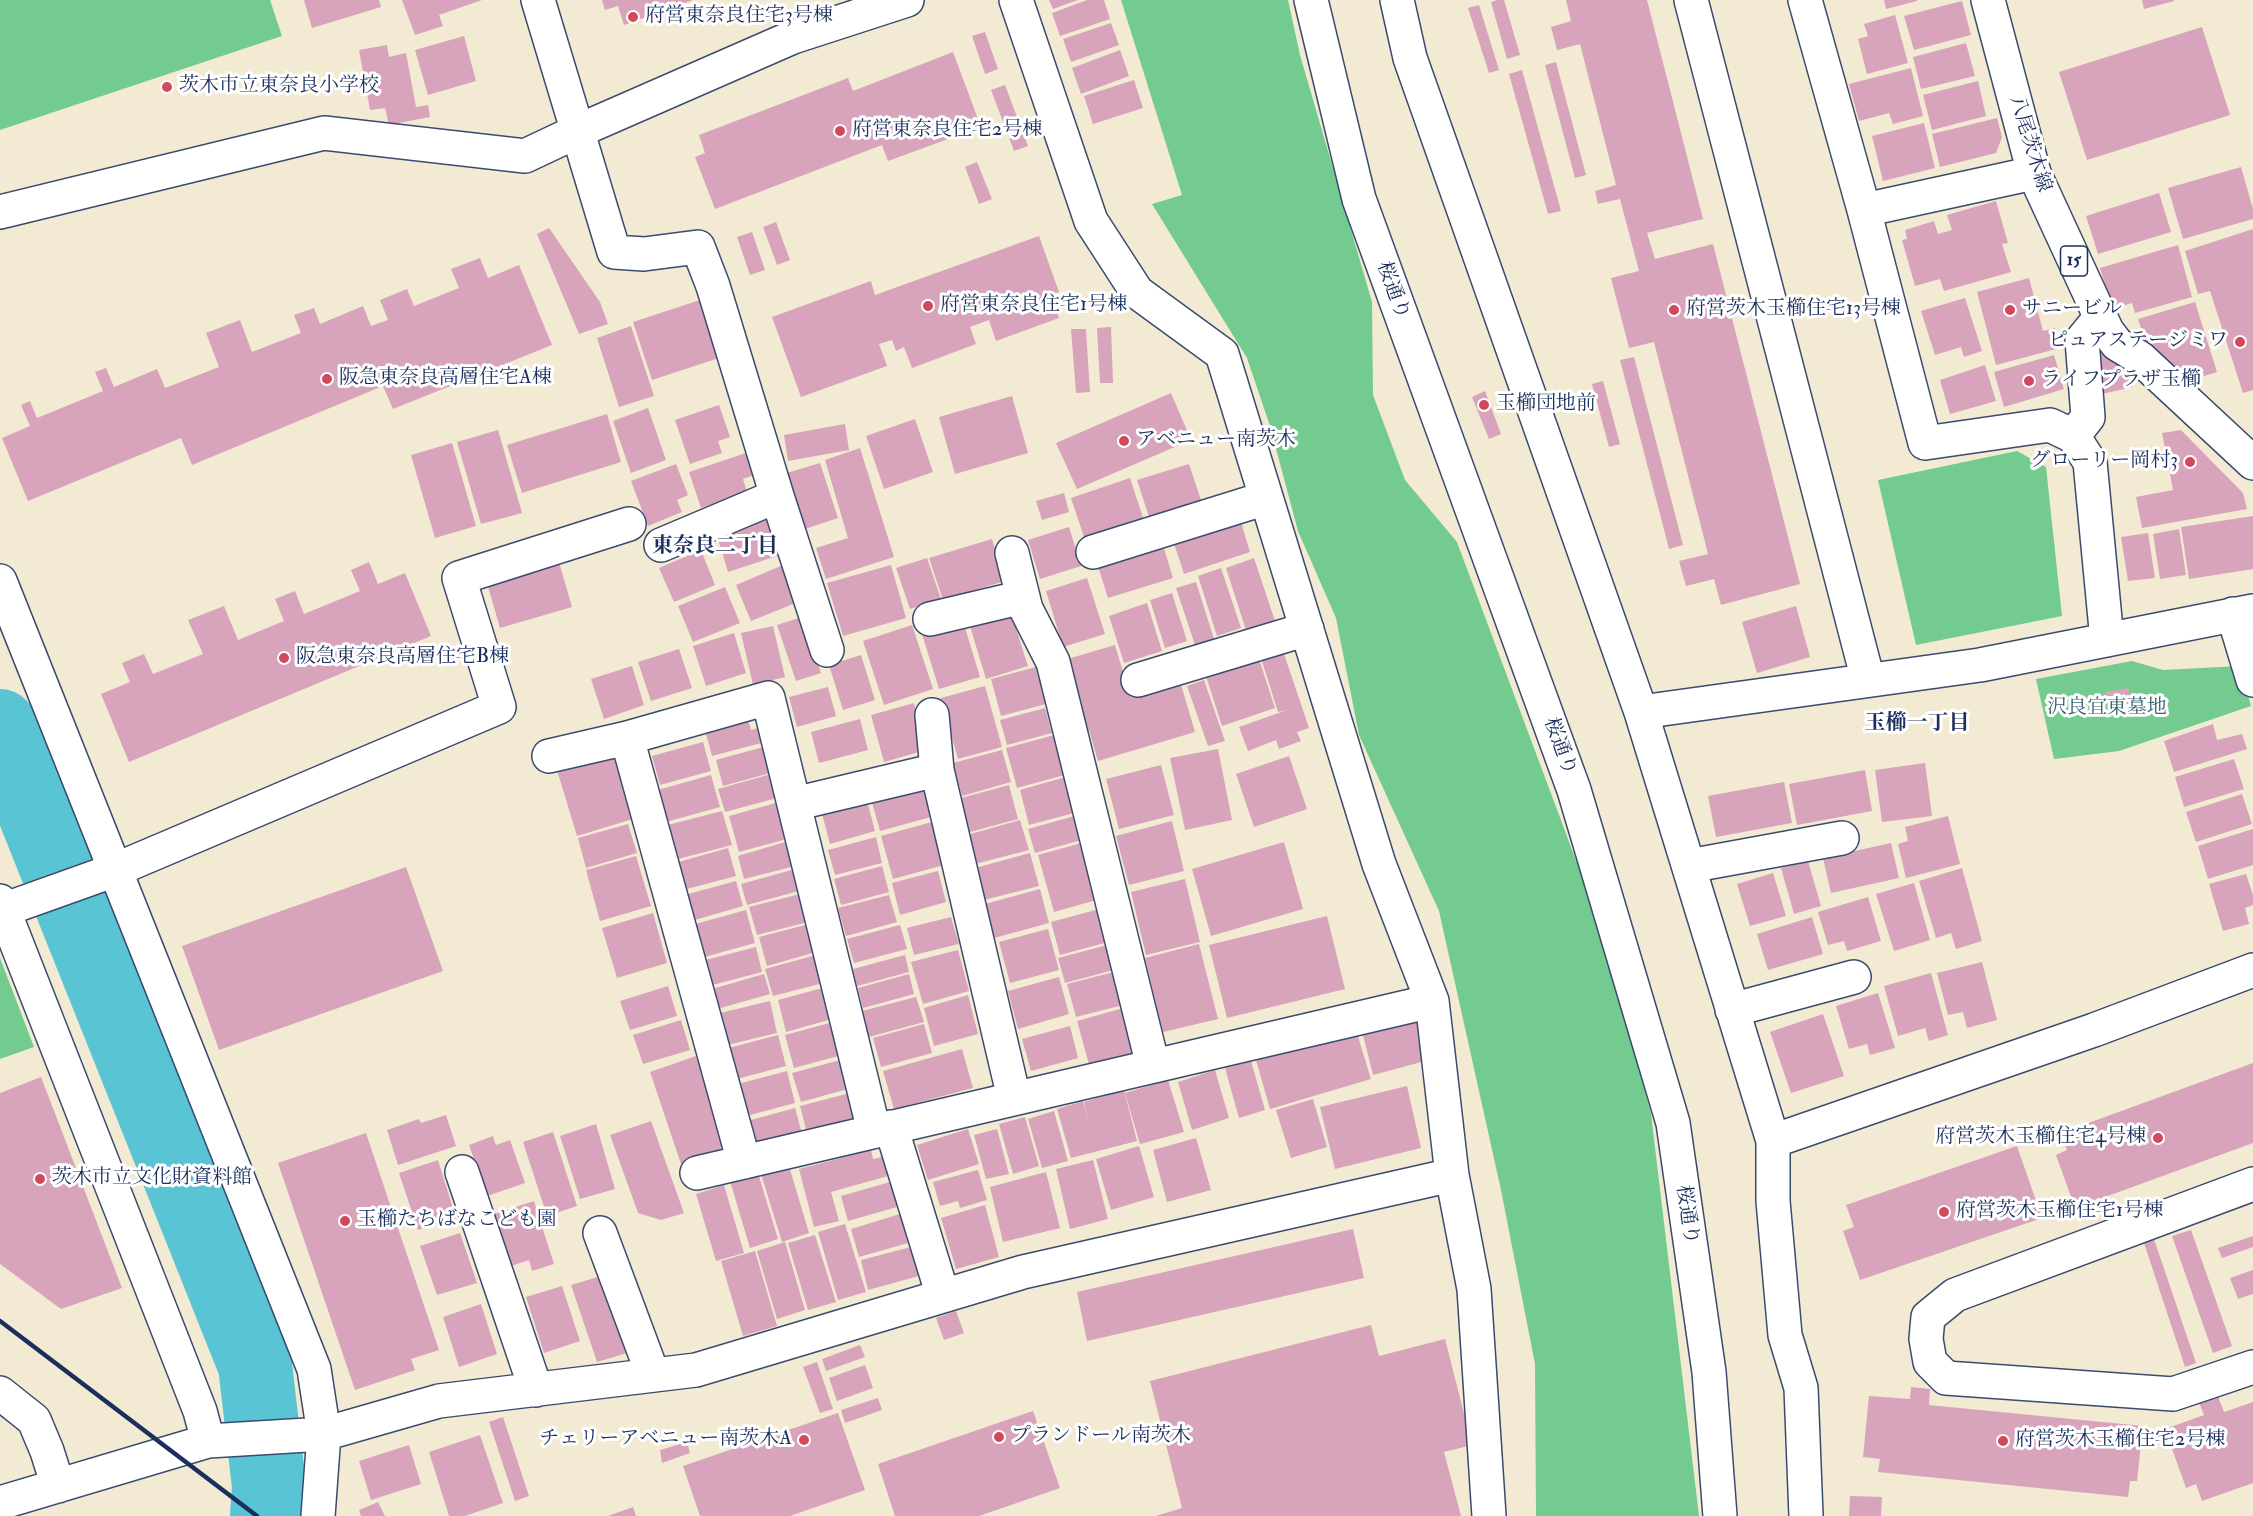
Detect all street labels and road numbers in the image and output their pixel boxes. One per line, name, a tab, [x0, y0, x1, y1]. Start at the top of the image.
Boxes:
street label: 八尾茨木線	[2003, 93, 2055, 195]
road number: 15	[2060, 246, 2088, 276]
street label: 桜通り	[1370, 259, 1414, 323]
street label: 桜通り	[1537, 715, 1581, 779]
street label: 桜通り	[1670, 1184, 1702, 1246]

